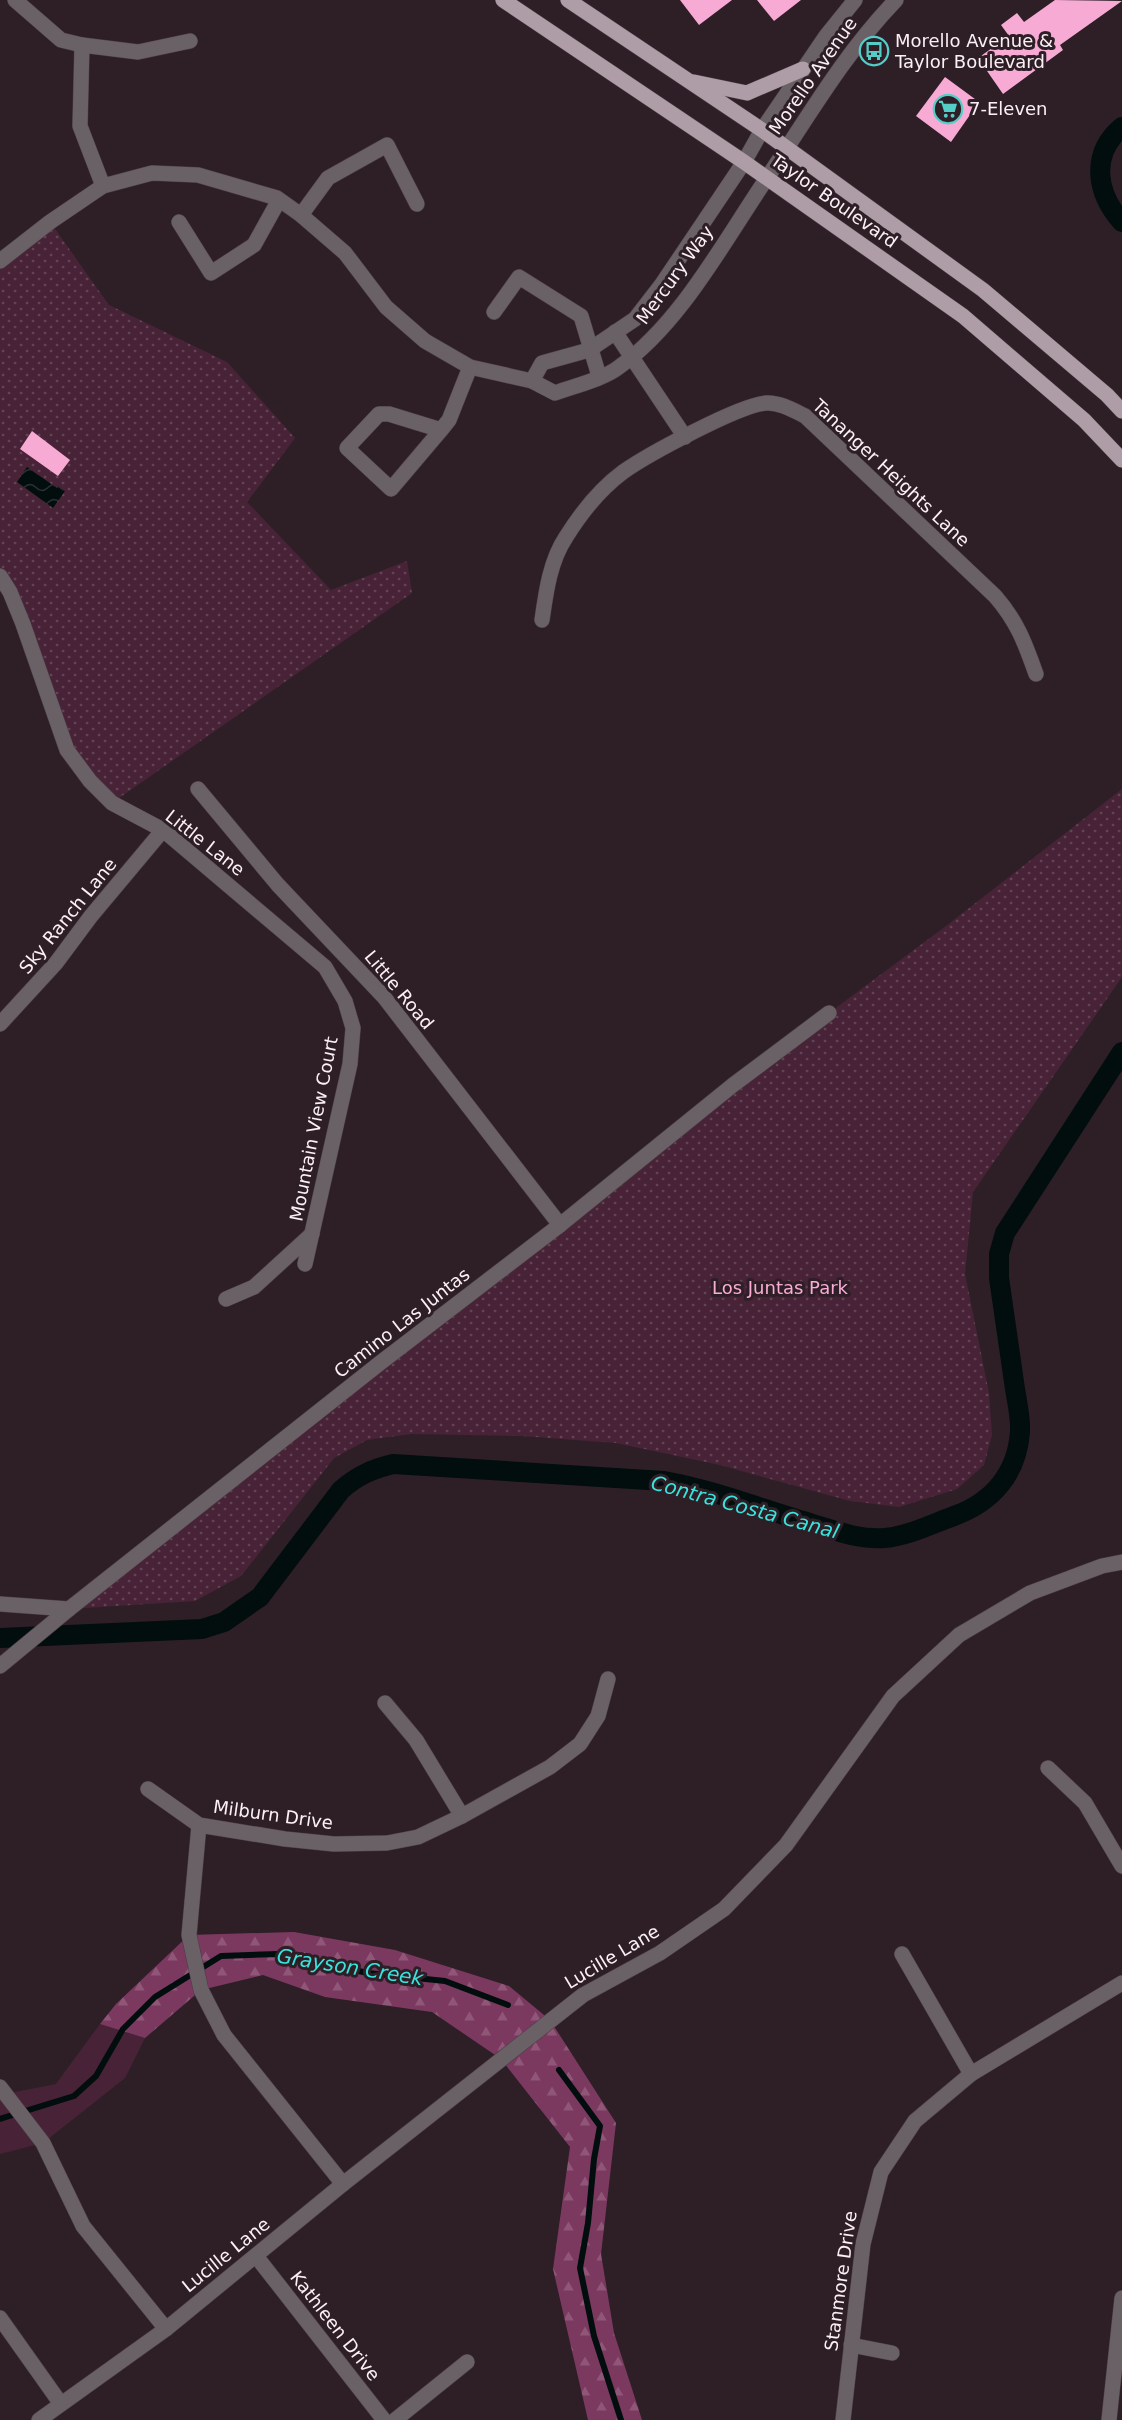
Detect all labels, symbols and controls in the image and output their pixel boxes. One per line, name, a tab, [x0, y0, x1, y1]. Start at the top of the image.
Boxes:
street label: Morello Avenue	[764, 13, 861, 138]
place label: Morello Avenue & Taylor Boulevard	[894, 30, 1053, 72]
bus stop icon: Morello Avenue & Taylor Boulevard	[858, 35, 890, 67]
supermarket icon: 7-Eleven	[932, 93, 964, 125]
place label: 7-Eleven	[969, 98, 1048, 119]
street label: Taylor Boulevard	[766, 148, 902, 252]
street label: Mercury Way	[632, 221, 718, 328]
street label: Tananger Heights Lane	[808, 394, 974, 551]
street label: Little Lane	[162, 805, 249, 880]
street label: Sky Ranch Lane	[15, 854, 121, 978]
street label: Little Road	[360, 946, 438, 1033]
street label: Mountain View Court	[285, 1035, 342, 1223]
street label: Camino Las Juntas	[330, 1263, 474, 1382]
park label: Los Juntas Park	[712, 1277, 849, 1298]
water label: Contra Costa Canal	[649, 1470, 842, 1544]
street label: Milburn Drive	[212, 1796, 334, 1833]
street label: Lucille Lane	[561, 1920, 663, 1993]
water label: Grayson Creek	[275, 1944, 426, 1991]
street label: Stanmore Drive	[820, 2210, 861, 2352]
street label: Lucille Lane	[178, 2213, 274, 2296]
street label: Kathleen Drive	[286, 2267, 385, 2385]

